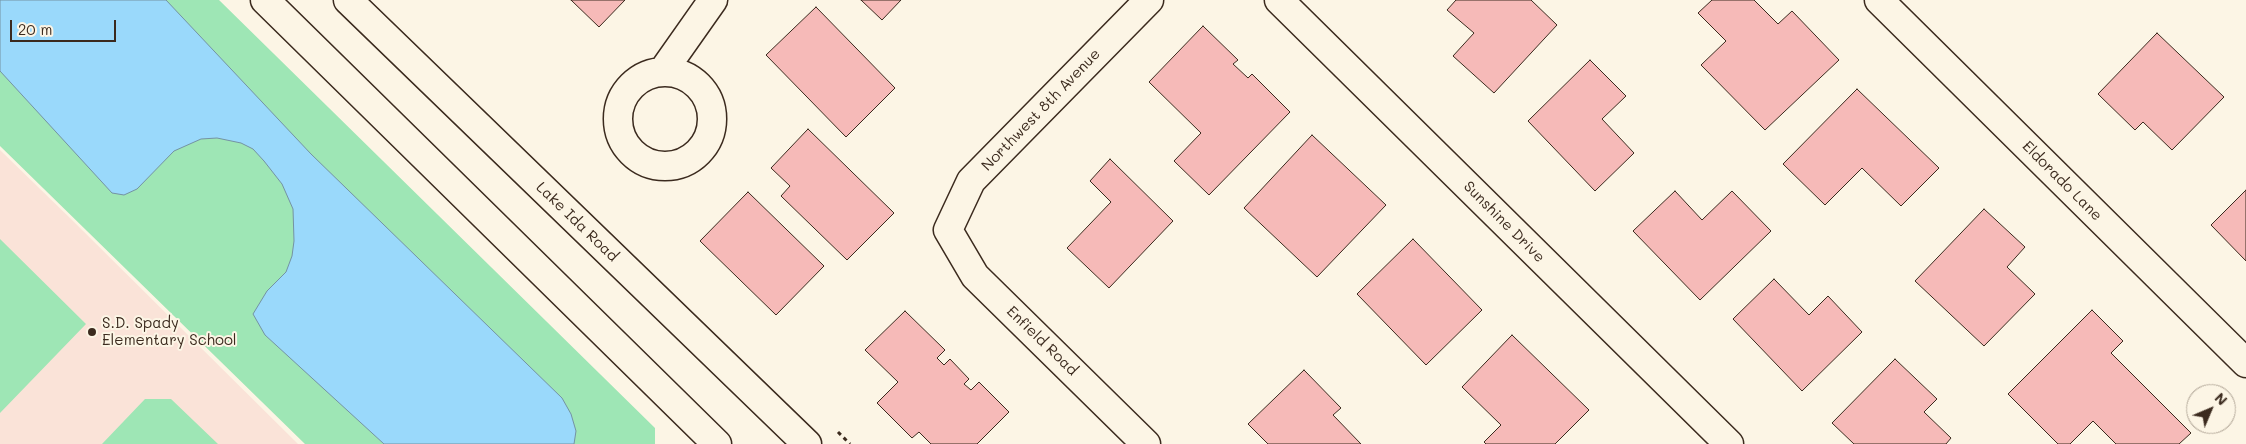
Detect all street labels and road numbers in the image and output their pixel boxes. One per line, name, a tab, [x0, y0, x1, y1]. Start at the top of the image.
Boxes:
street label: Northwest 8th Avenue	[978, 45, 1104, 175]
street label: Eldorado Lane	[2018, 137, 2106, 225]
street label: Lake Ida Road	[532, 178, 622, 266]
street label: Sunshine Drive	[1460, 178, 1548, 266]
street label: Enfield Road	[1003, 303, 1081, 379]

